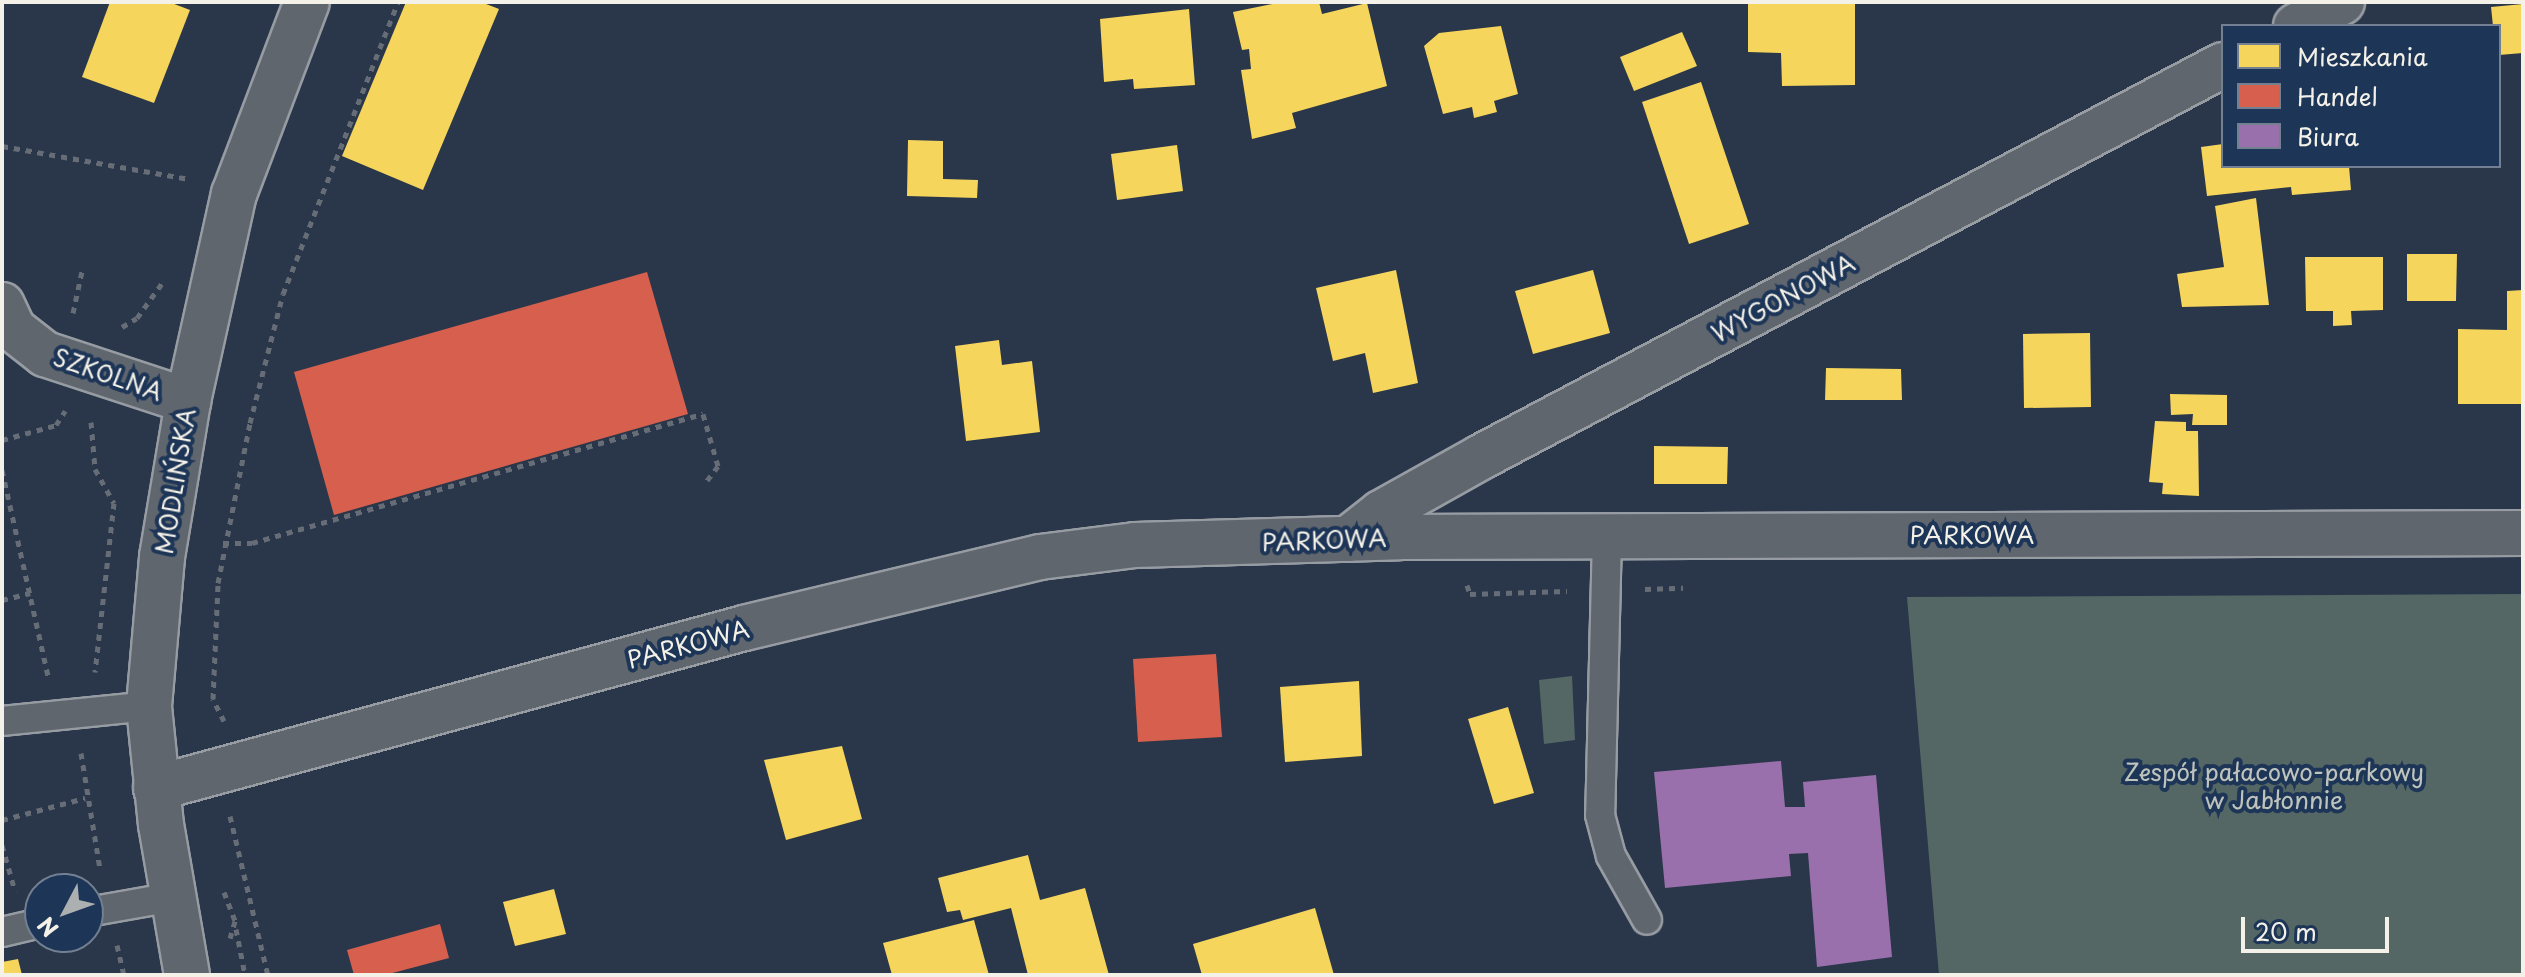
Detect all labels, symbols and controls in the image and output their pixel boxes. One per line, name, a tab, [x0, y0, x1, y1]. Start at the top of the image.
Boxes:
legend	[2221, 24, 2501, 168]
text: Mieszkania	[2297, 38, 2428, 74]
text: Handel	[2297, 78, 2378, 114]
text: Biura	[2297, 118, 2359, 154]
street label: WYGONOWA	[1706, 248, 1860, 348]
street label: SZKOLNA	[50, 342, 166, 406]
street label: MODLIŃSKA	[149, 406, 201, 556]
street label: PARKOWA	[1910, 521, 2034, 549]
street label: PARKOWA	[1261, 523, 1387, 557]
street label: PARKOWA	[624, 614, 752, 674]
park label: Zespół pałacowo-parkowy w Jabłonnie	[2123, 758, 2425, 814]
north arrow	[24, 873, 104, 953]
scale bar	[2245, 901, 2393, 951]
text: N	[29, 910, 65, 945]
text: 20 m	[2255, 913, 2317, 949]

